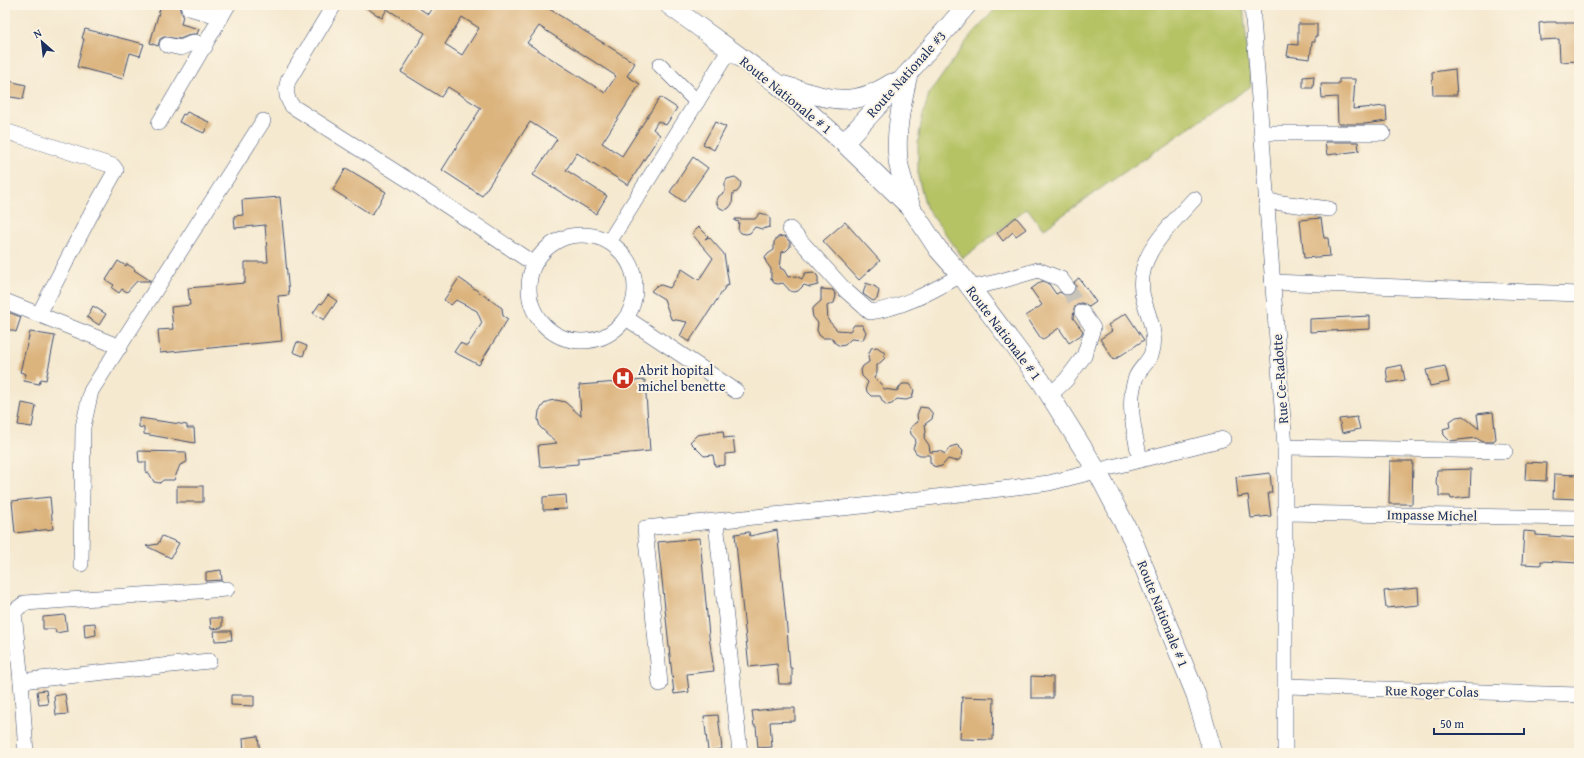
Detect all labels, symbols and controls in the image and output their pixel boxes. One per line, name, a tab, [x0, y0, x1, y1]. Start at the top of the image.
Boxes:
north arrow	[22, 22, 62, 62]
text: N	[30, 24, 45, 42]
street label: Route Nationale #3	[862, 26, 950, 122]
street label: Route Nationale # 1	[735, 51, 837, 139]
street label: Route Nationale # 1	[962, 282, 1046, 384]
street label: Rue Ce-Radotte	[1267, 333, 1293, 425]
place label: Abrit hopital michel benette	[638, 360, 726, 396]
hospital icon: Abrit hopital michel benette	[610, 365, 636, 391]
street label: Impasse Michel	[1387, 504, 1477, 526]
street label: Route Nationale # 1	[1132, 557, 1194, 671]
street label: Rue Roger Colas	[1385, 680, 1479, 702]
scale bar	[1434, 710, 1524, 736]
text: 50 m	[1440, 715, 1464, 732]

